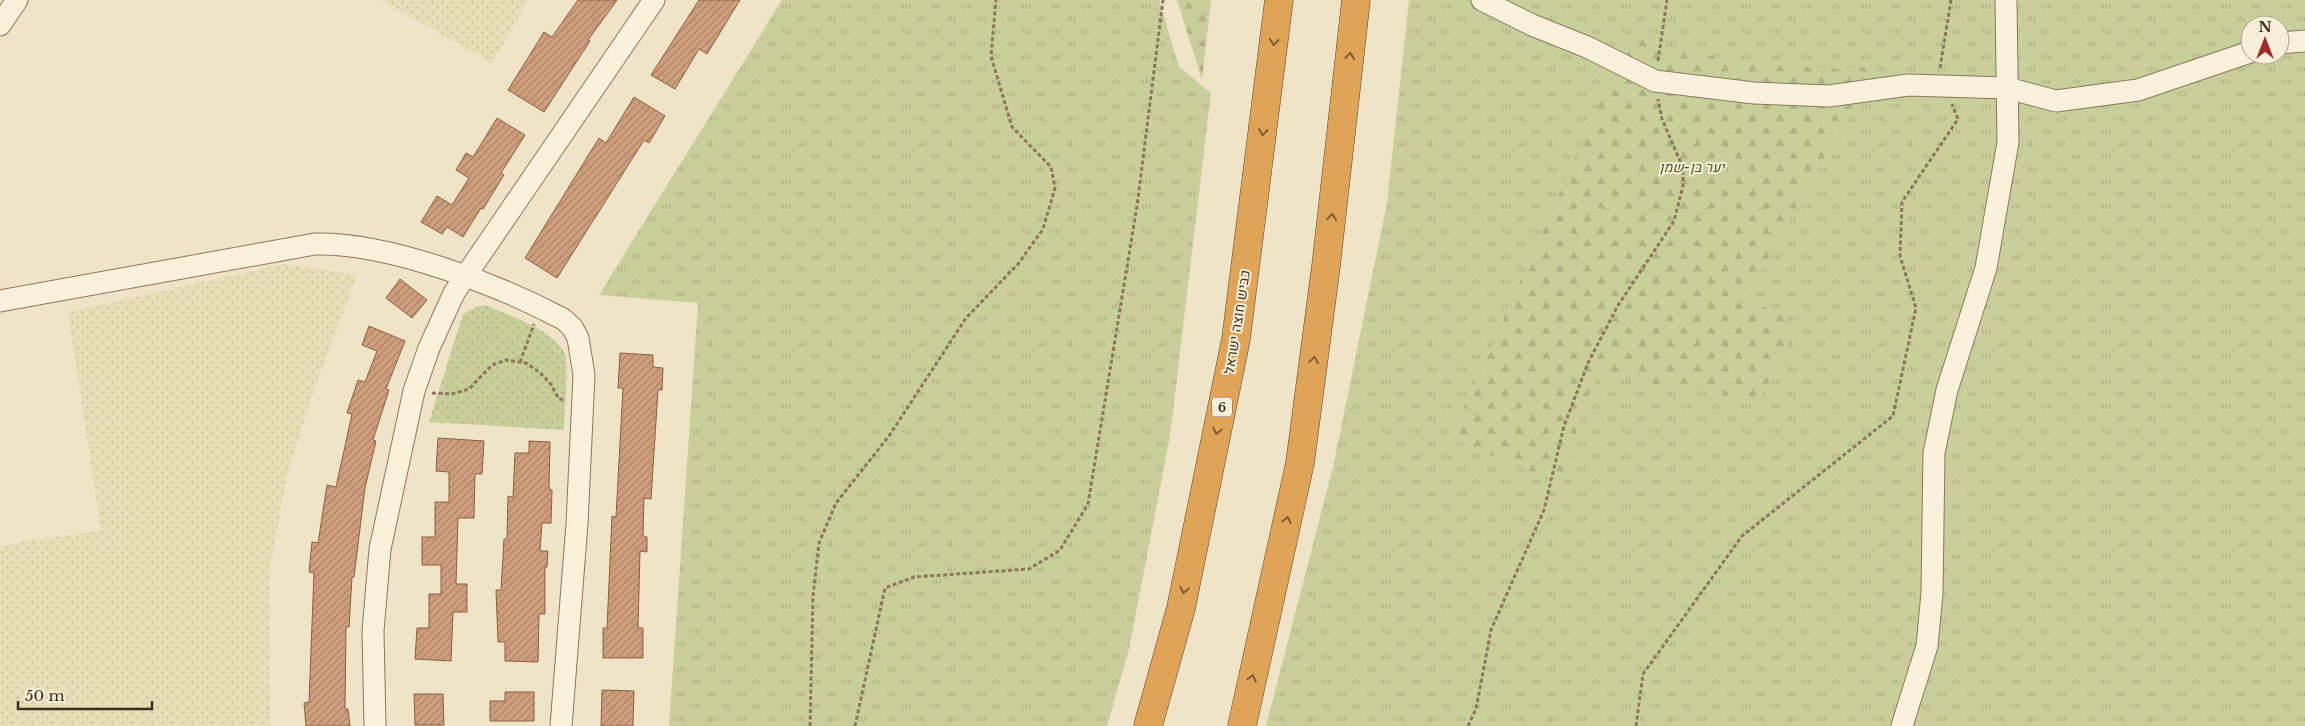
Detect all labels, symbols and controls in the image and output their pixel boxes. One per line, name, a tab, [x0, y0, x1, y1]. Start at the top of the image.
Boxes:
north arrow	[2240, 15, 2290, 65]
text: N	[2258, 18, 2272, 36]
one-way arrow	[1269, 38, 1280, 46]
one-way arrow	[1344, 52, 1355, 60]
one-way arrow	[1258, 128, 1269, 136]
park label: יער בן-שמן	[1660, 158, 1726, 176]
one-way arrow	[1326, 213, 1337, 221]
street label: כביש חוצה ישראל	[1220, 269, 1254, 375]
one-way arrow	[1308, 355, 1319, 363]
road number: 6	[1212, 398, 1232, 417]
one-way arrow	[1212, 426, 1223, 435]
one-way arrow	[1282, 515, 1292, 524]
one-way arrow	[1180, 586, 1190, 594]
one-way arrow	[1246, 674, 1257, 683]
scale bar	[18, 678, 151, 710]
text: 50 m	[25, 686, 65, 705]

